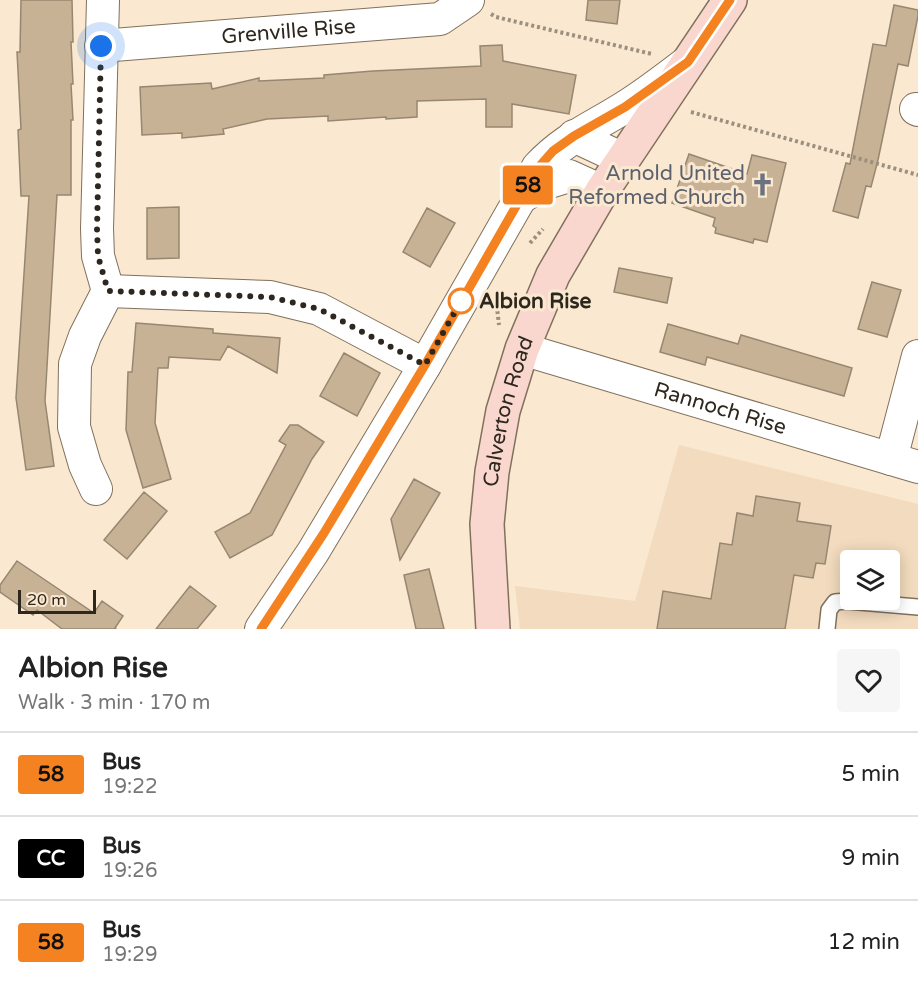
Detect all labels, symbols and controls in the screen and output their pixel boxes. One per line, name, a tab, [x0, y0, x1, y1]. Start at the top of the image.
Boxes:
street label: Grenville Rise	[220, 13, 357, 49]
your location	[86, 31, 116, 61]
place label: Arnold United Reformed Church	[568, 161, 745, 210]
line badge: 58	[501, 166, 555, 204]
church icon: Arnold United Reformed Church	[750, 172, 776, 198]
text: 58	[515, 173, 541, 198]
marker: Albion Rise	[448, 288, 474, 314]
place label: Albion Rise	[479, 289, 592, 314]
street label: Calverton Road	[478, 332, 539, 488]
street label: Rannoch Rise	[651, 377, 790, 440]
map controls	[840, 550, 900, 610]
button: layers	[840, 550, 900, 610]
scale bar	[18, 587, 96, 614]
text: 20 m	[27, 590, 66, 610]
button: heart	[837, 649, 900, 712]
text: Albion Rise	[18, 651, 168, 685]
text: Walk · 3 min · 170 m	[18, 691, 210, 715]
text: Bus	[102, 749, 141, 775]
text: 5 min	[841, 761, 900, 787]
text: 58	[38, 762, 64, 787]
text: 19:22	[102, 775, 157, 799]
text: Bus	[102, 833, 141, 859]
text: 9 min	[841, 845, 900, 871]
text: CC	[37, 846, 65, 871]
text: 19:26	[102, 859, 157, 883]
text: Bus	[102, 917, 141, 943]
text: 12 min	[828, 929, 900, 955]
text: 58	[38, 930, 64, 955]
text: 19:29	[102, 943, 157, 967]

